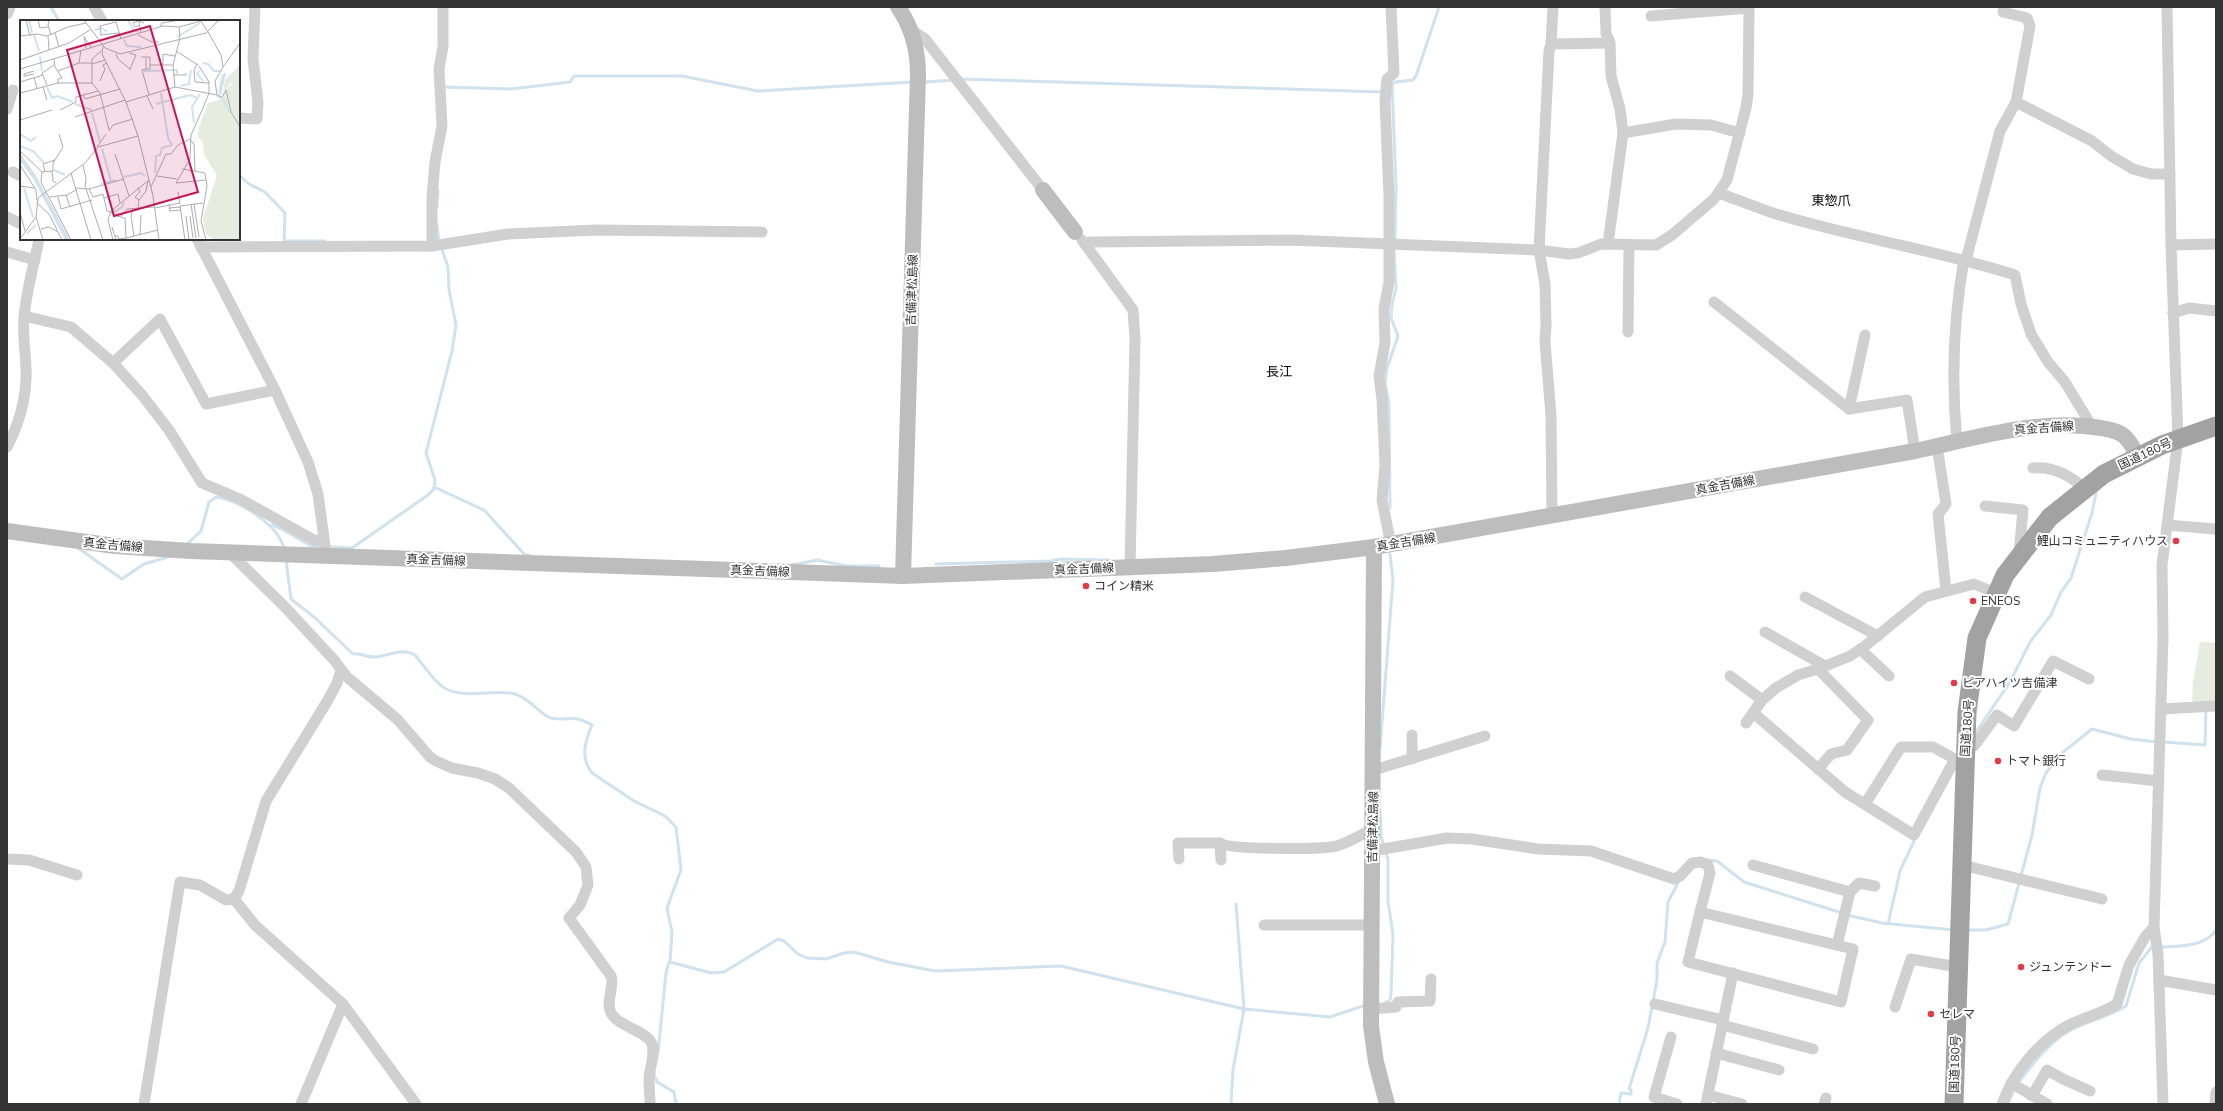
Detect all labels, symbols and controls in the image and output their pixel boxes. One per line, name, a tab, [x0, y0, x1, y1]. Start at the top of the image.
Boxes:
inset map	[20, 20, 240, 240]
district label: 東惣爪	[1811, 192, 1851, 210]
street label: 吉備津松島線	[903, 254, 921, 326]
district label: 長江	[1266, 363, 1292, 381]
street label: 真金吉備線	[2014, 418, 2074, 438]
street label: 国道180号	[2116, 435, 2174, 473]
street label: 真金吉備線	[1694, 472, 1756, 498]
street label: 真金吉備線	[1375, 529, 1437, 555]
place label: 鯉山コミュニティハウス	[2037, 533, 2168, 549]
street label: 真金吉備線	[82, 534, 144, 556]
marker: 鯉山コミュニティハウス	[2171, 536, 2181, 546]
street label: 真金吉備線	[406, 551, 466, 569]
street label: 真金吉備線	[1054, 560, 1114, 578]
street label: 真金吉備線	[730, 562, 790, 580]
place label: コイン精米	[1094, 578, 1154, 594]
marker: コイン精米	[1081, 581, 1091, 591]
place label: ENEOS	[1981, 593, 2020, 609]
marker: ENEOS	[1968, 596, 1978, 606]
place label: ピアハイツ吉備津	[1962, 675, 2057, 691]
marker: ピアハイツ吉備津	[1949, 678, 1959, 688]
street label: 国道180号	[1957, 699, 1977, 757]
place label: トマト銀行	[2006, 753, 2066, 769]
marker: トマト銀行	[1993, 756, 2003, 766]
street label: 吉備津松島線	[1364, 791, 1382, 863]
place label: ジュンテンドー	[2029, 959, 2112, 975]
marker: ジュンテンドー	[2016, 962, 2026, 972]
place label: セレマ	[1939, 1006, 1975, 1022]
marker: セレマ	[1926, 1009, 1936, 1019]
street label: 国道180号	[1946, 1035, 1964, 1093]

